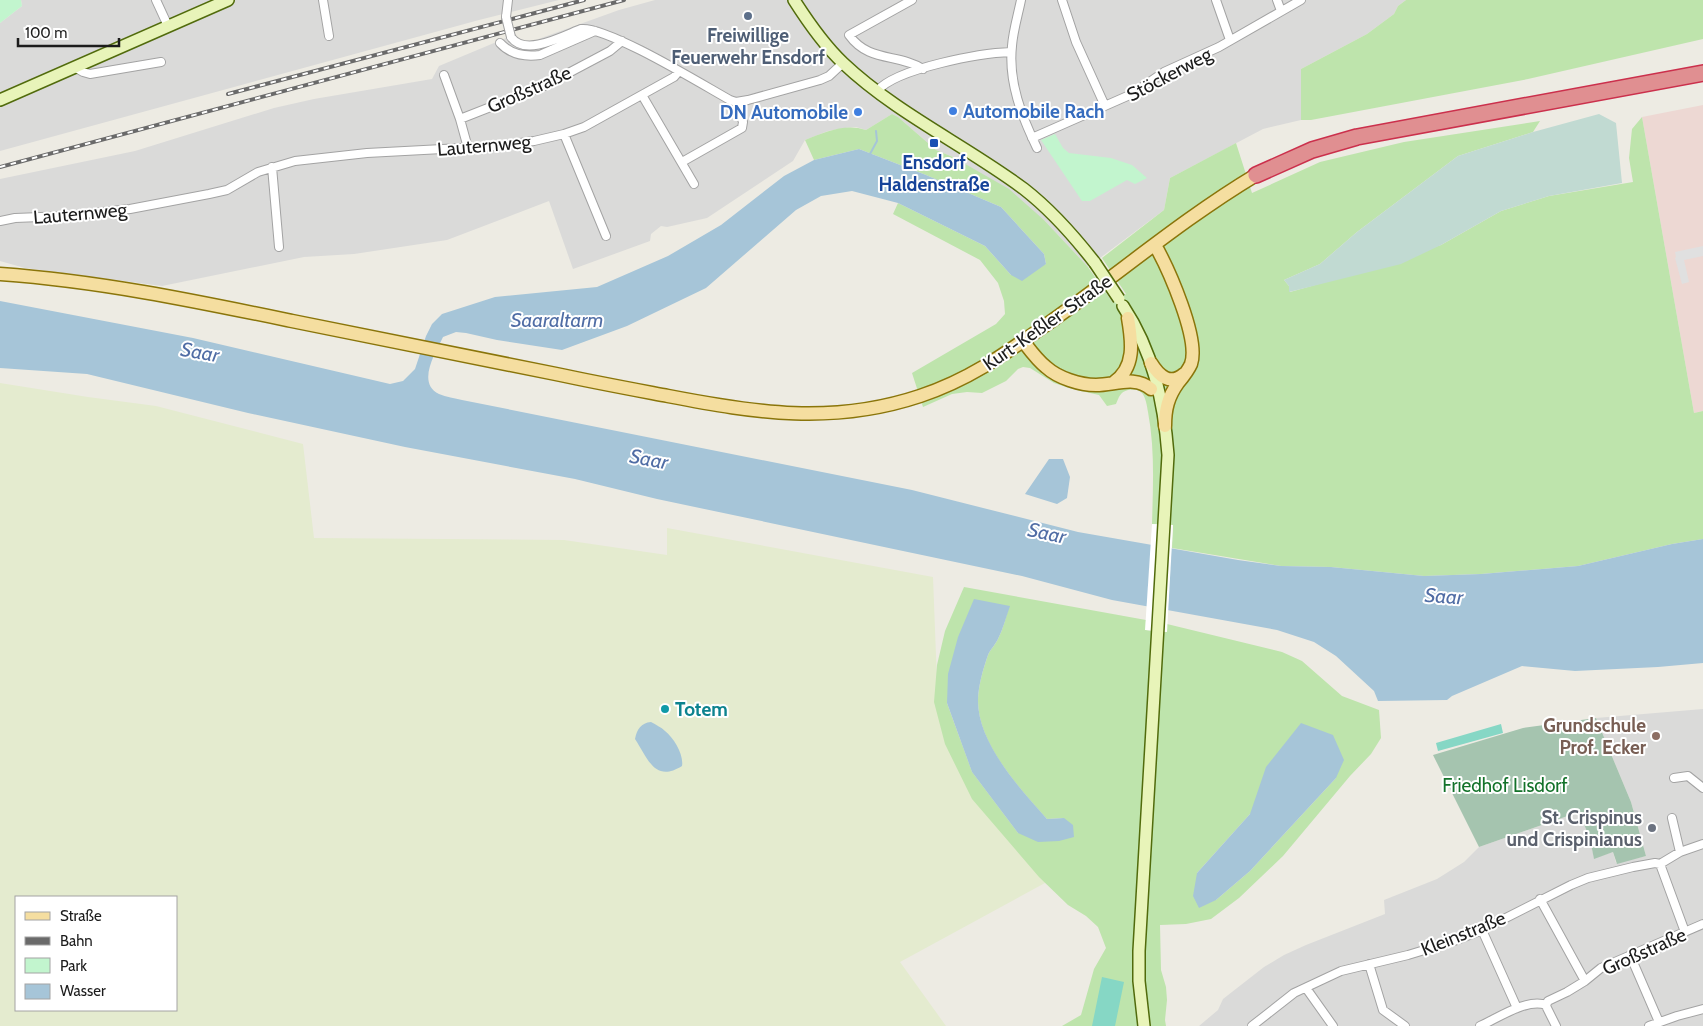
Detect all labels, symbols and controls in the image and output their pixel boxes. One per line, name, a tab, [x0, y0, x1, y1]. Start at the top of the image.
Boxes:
marker: Freiwillige Feuerwehr Ensdorf	[742, 10, 754, 22]
scale bar	[18, 15, 119, 47]
text: 100 m	[25, 24, 67, 42]
place label: Freiwillige Feuerwehr Ensdorf	[671, 24, 825, 69]
street label: Stöckerweg	[1123, 42, 1216, 106]
street label: Großstraße	[484, 61, 575, 118]
place label: Automobile Rach	[963, 100, 1105, 123]
place label: DN Automobile	[720, 101, 848, 124]
marker: Automobile Rach	[947, 105, 959, 117]
marker: DN Automobile	[852, 106, 864, 118]
street label: Lauternweg	[436, 130, 532, 161]
marker: Ensdorf Haldenstraße	[928, 137, 940, 149]
place label: Ensdorf Haldenstraße	[879, 151, 990, 196]
street label: Lauternweg	[32, 198, 128, 229]
street label: Kurt-Keßler-Straße	[978, 269, 1116, 375]
water label: Saaraltarm	[511, 308, 603, 332]
water label: Saar	[179, 337, 222, 367]
water label: Saar	[628, 444, 671, 475]
water label: Saar	[1026, 517, 1069, 549]
water label: Saar	[1424, 583, 1465, 609]
place label: Totem	[675, 698, 728, 721]
marker: Totem	[659, 703, 671, 715]
place label: Grundschule Prof. Ecker	[1543, 714, 1647, 759]
marker: Grundschule Prof. Ecker	[1650, 730, 1662, 742]
park label: Friedhof Lisdorf	[1442, 774, 1568, 797]
place label: St. Crispinus und Crispinianus	[1507, 806, 1642, 851]
marker: St. Crispinus und Crispinianus	[1646, 822, 1658, 834]
legend	[15, 896, 178, 1011]
street label: Kleinstraße	[1417, 906, 1509, 961]
text: Straße	[60, 907, 102, 925]
street label: Großstraße	[1599, 923, 1690, 980]
text: Bahn	[60, 932, 93, 950]
text: Park	[60, 957, 87, 975]
text: Wasser	[60, 982, 106, 1000]

